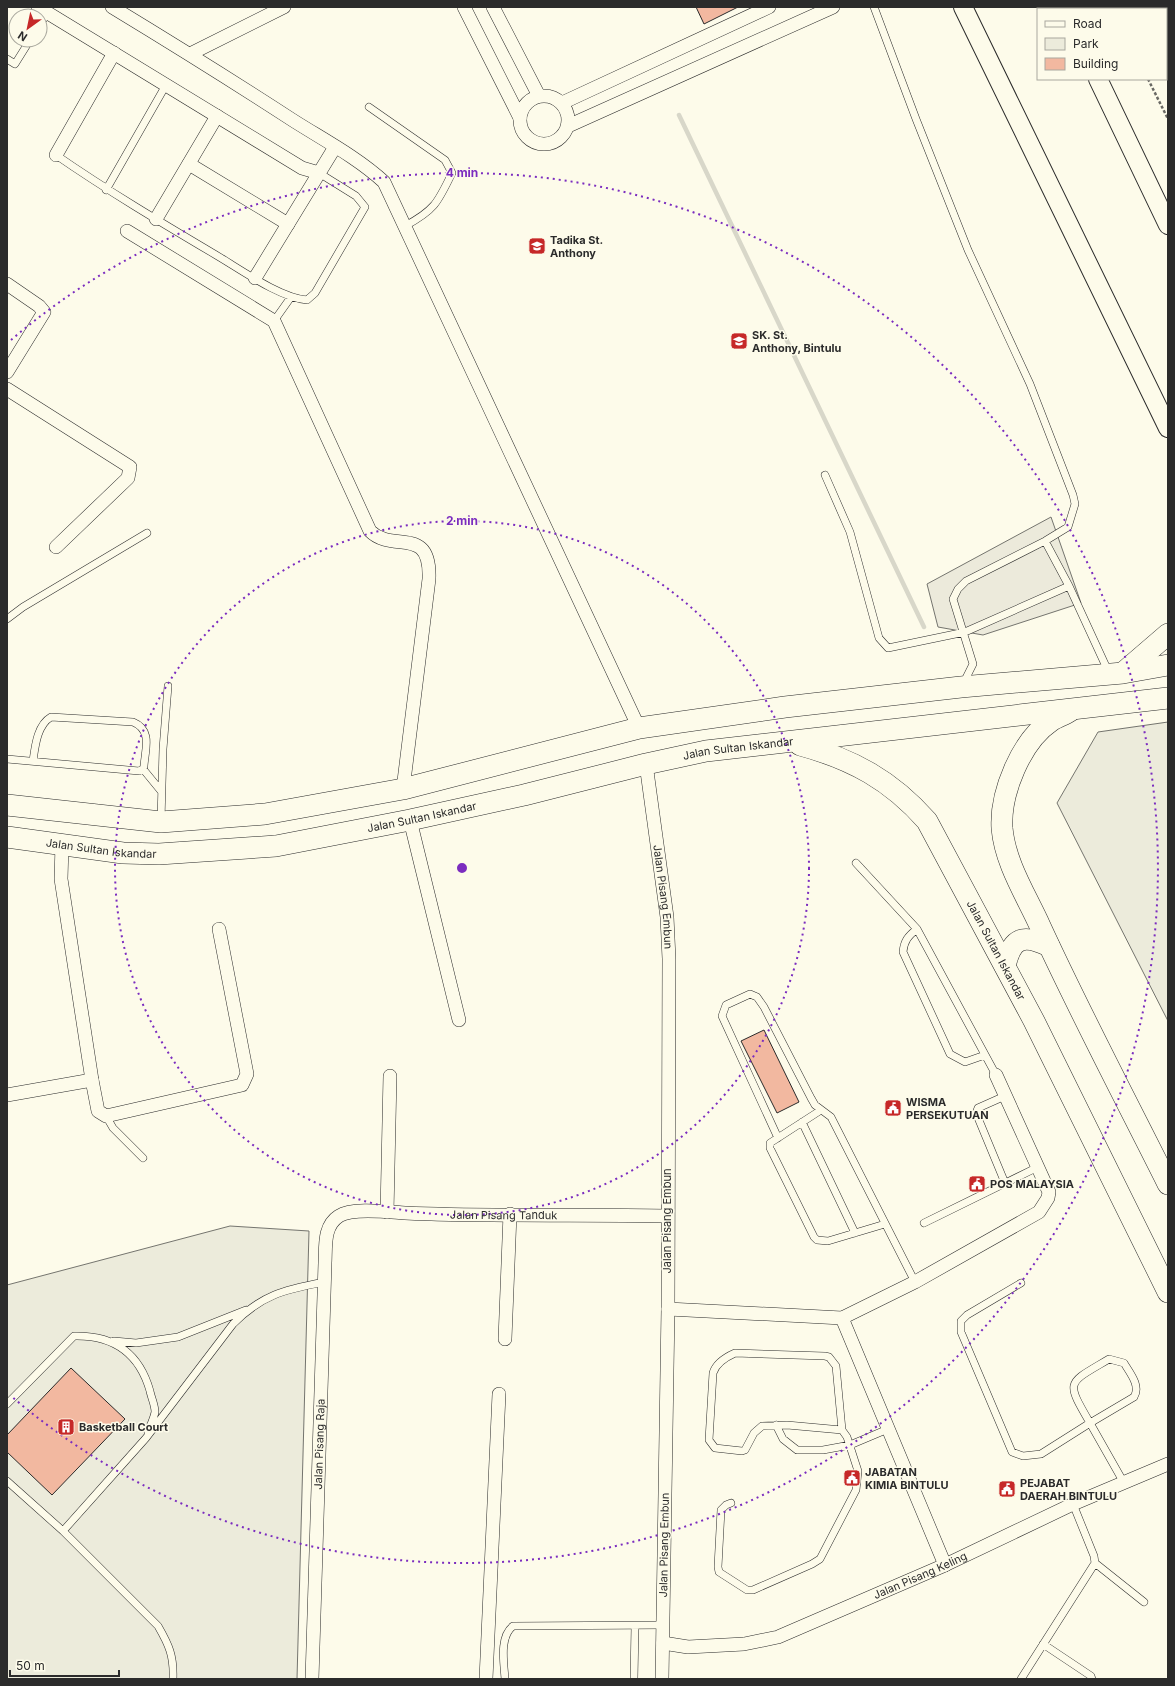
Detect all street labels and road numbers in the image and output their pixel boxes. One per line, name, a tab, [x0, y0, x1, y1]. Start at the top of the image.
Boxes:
street label: Jalan Sultan Iskandar	[682, 734, 794, 763]
street label: Jalan Sultan Iskandar	[366, 799, 478, 835]
street label: Jalan Sultan Iskandar	[45, 835, 157, 861]
street label: Jalan Pisang Embun	[650, 844, 676, 949]
street label: Jalan Sultan Iskandar	[964, 898, 1029, 1003]
street label: Jalan Pisang Embun	[660, 1169, 674, 1273]
street label: Jalan Pisang Tanduk	[450, 1208, 557, 1222]
street label: Jalan Pisang Raja	[311, 1398, 328, 1490]
street label: Jalan Pisang Embun	[656, 1492, 672, 1598]
street label: Jalan Pisang Keling	[871, 1549, 969, 1602]

